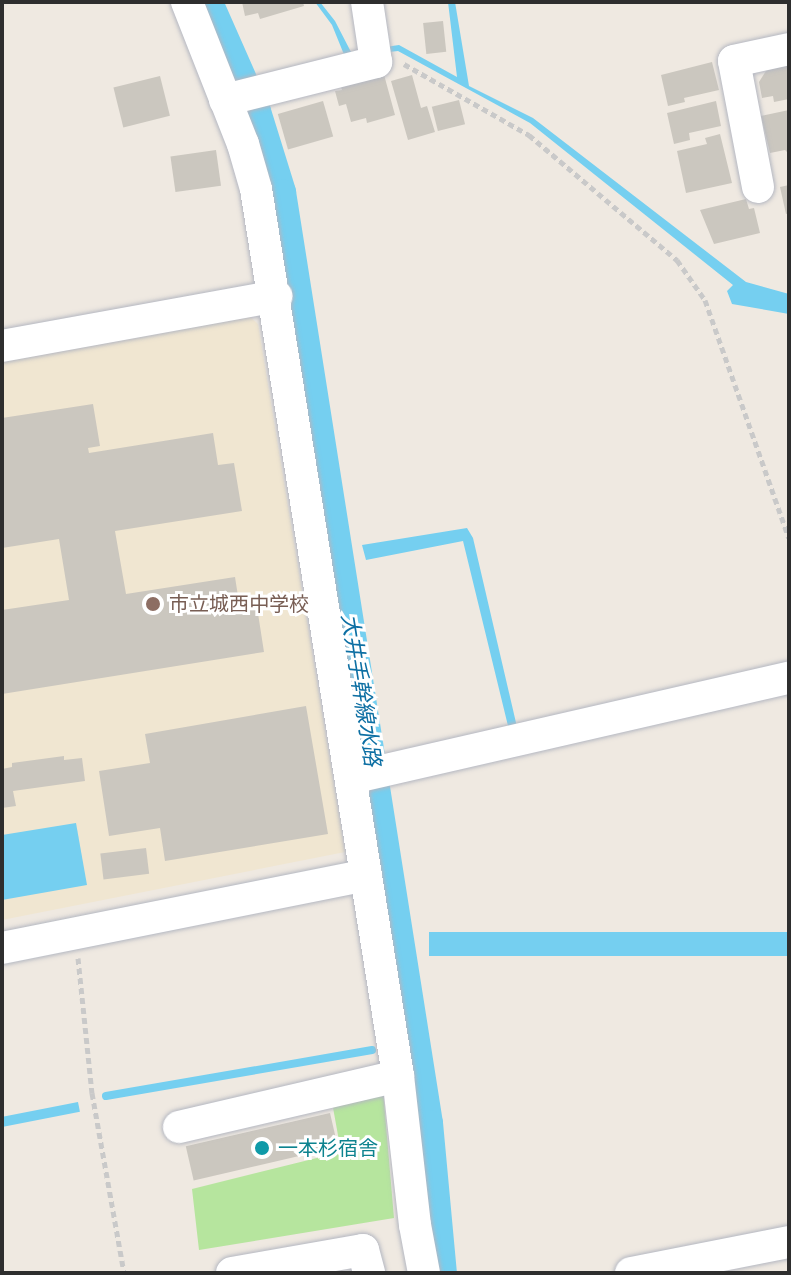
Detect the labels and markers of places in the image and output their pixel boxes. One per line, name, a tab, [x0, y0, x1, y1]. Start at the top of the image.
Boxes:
place label: 市立城西中学校	[169, 592, 309, 616]
marker: 市立城西中学校	[144, 595, 162, 613]
place label: 一本杉宿舎	[278, 1136, 378, 1160]
marker: 一本杉宿舎	[253, 1139, 271, 1157]

